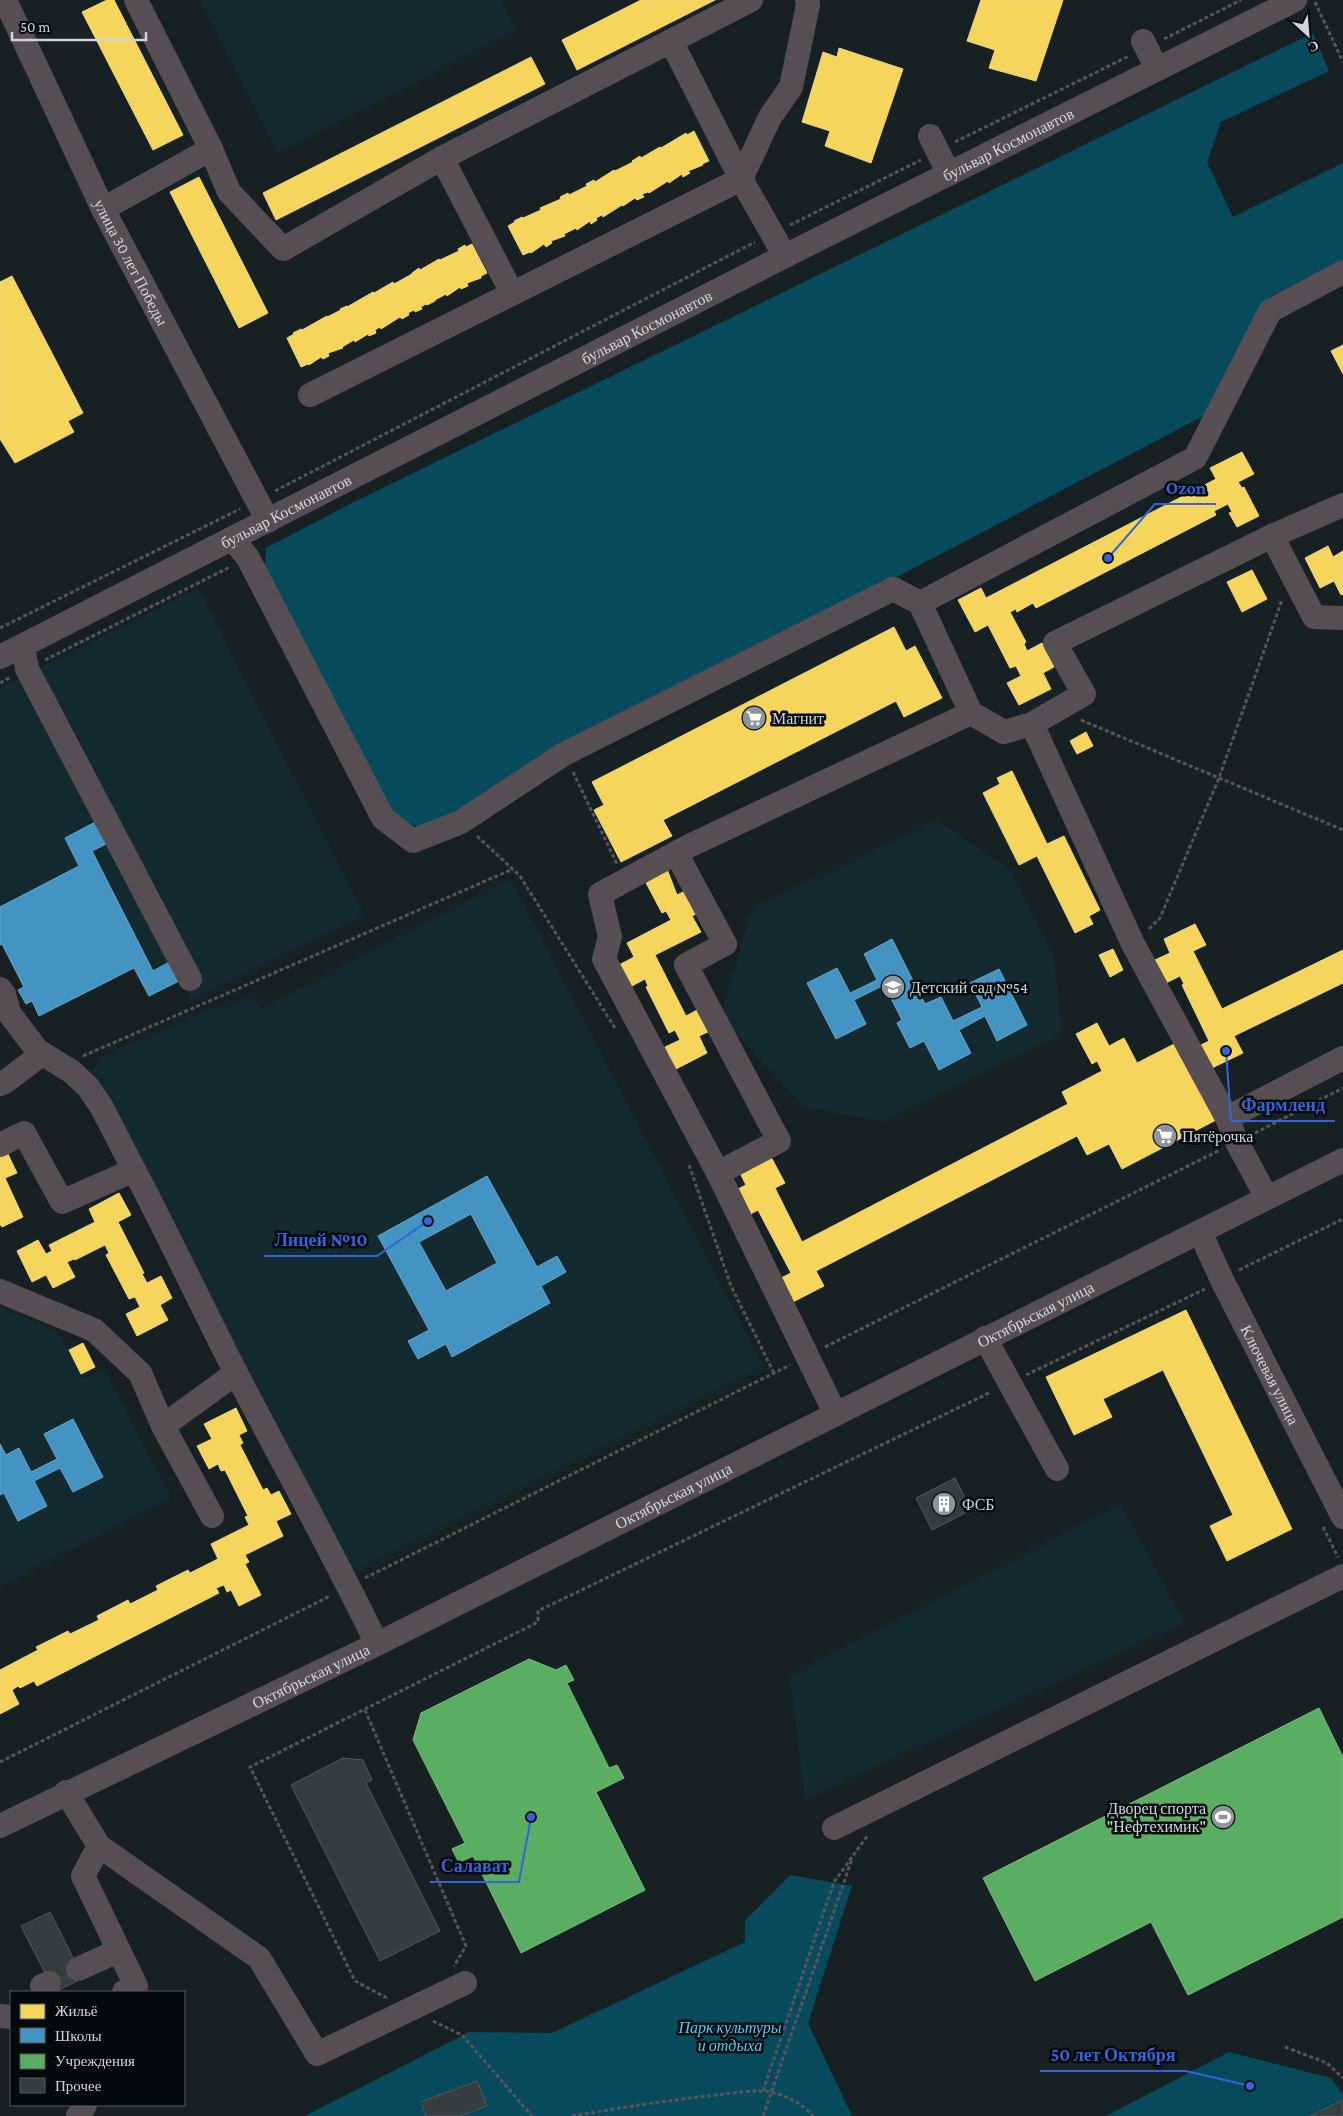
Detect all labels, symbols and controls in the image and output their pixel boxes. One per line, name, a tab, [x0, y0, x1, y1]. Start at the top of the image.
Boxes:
scale bar	[12, 10, 146, 42]
north arrow	[1283, 10, 1333, 60]
text: 50 m	[20, 19, 50, 35]
text: С	[1306, 37, 1322, 56]
street label: бульвар Космонавтов	[940, 104, 1077, 184]
street label: улица 30 лет Победы	[90, 196, 171, 329]
street label: бульвар Космонавтов	[579, 287, 715, 368]
street label: бульвар Космонавтов	[218, 471, 355, 552]
callout: Ozon	[1155, 471, 1216, 504]
text: Ozon	[1166, 478, 1207, 498]
supermarket icon: Магнит	[741, 705, 767, 731]
place label: Магнит	[772, 710, 824, 727]
school or university icon: Детский сад №54	[880, 974, 906, 1000]
place label: Детский сад №54	[910, 979, 1028, 997]
callout: Фармленд	[1231, 1088, 1335, 1121]
text: Фармленд	[1241, 1095, 1325, 1115]
supermarket icon: Пятёрочка	[1152, 1123, 1178, 1149]
place label: Пятёрочка	[1182, 1128, 1253, 1146]
callout: Лицей №10	[264, 1223, 377, 1256]
text: Лицей №10	[274, 1230, 368, 1250]
street label: Октябрьская улица	[974, 1278, 1097, 1351]
street label: Ключевая улица	[1237, 1322, 1302, 1427]
street label: Октябрьская улица	[612, 1460, 735, 1532]
building icon: ФСБ	[931, 1491, 957, 1517]
place label: ФСБ	[962, 1496, 995, 1513]
street label: Октябрьская улица	[249, 1641, 372, 1712]
place label: Дворец спорта "Нефтехимик"	[1107, 1800, 1206, 1836]
sports icon: Дворец спорта "Нефтехимик"	[1210, 1804, 1236, 1830]
callout: Салават	[430, 1849, 519, 1882]
text: Салават	[441, 1856, 509, 1876]
legend	[10, 1991, 185, 2106]
text: Жильё	[55, 2003, 98, 2019]
park label: Парк культуры и отдыха	[677, 2019, 782, 2054]
text: Школы	[55, 2028, 102, 2044]
callout: 50 лет Октября	[1040, 2038, 1186, 2071]
text: 50 лет Октября	[1050, 2045, 1176, 2065]
text: Учреждения	[55, 2053, 135, 2069]
text: Прочее	[55, 2078, 102, 2094]

